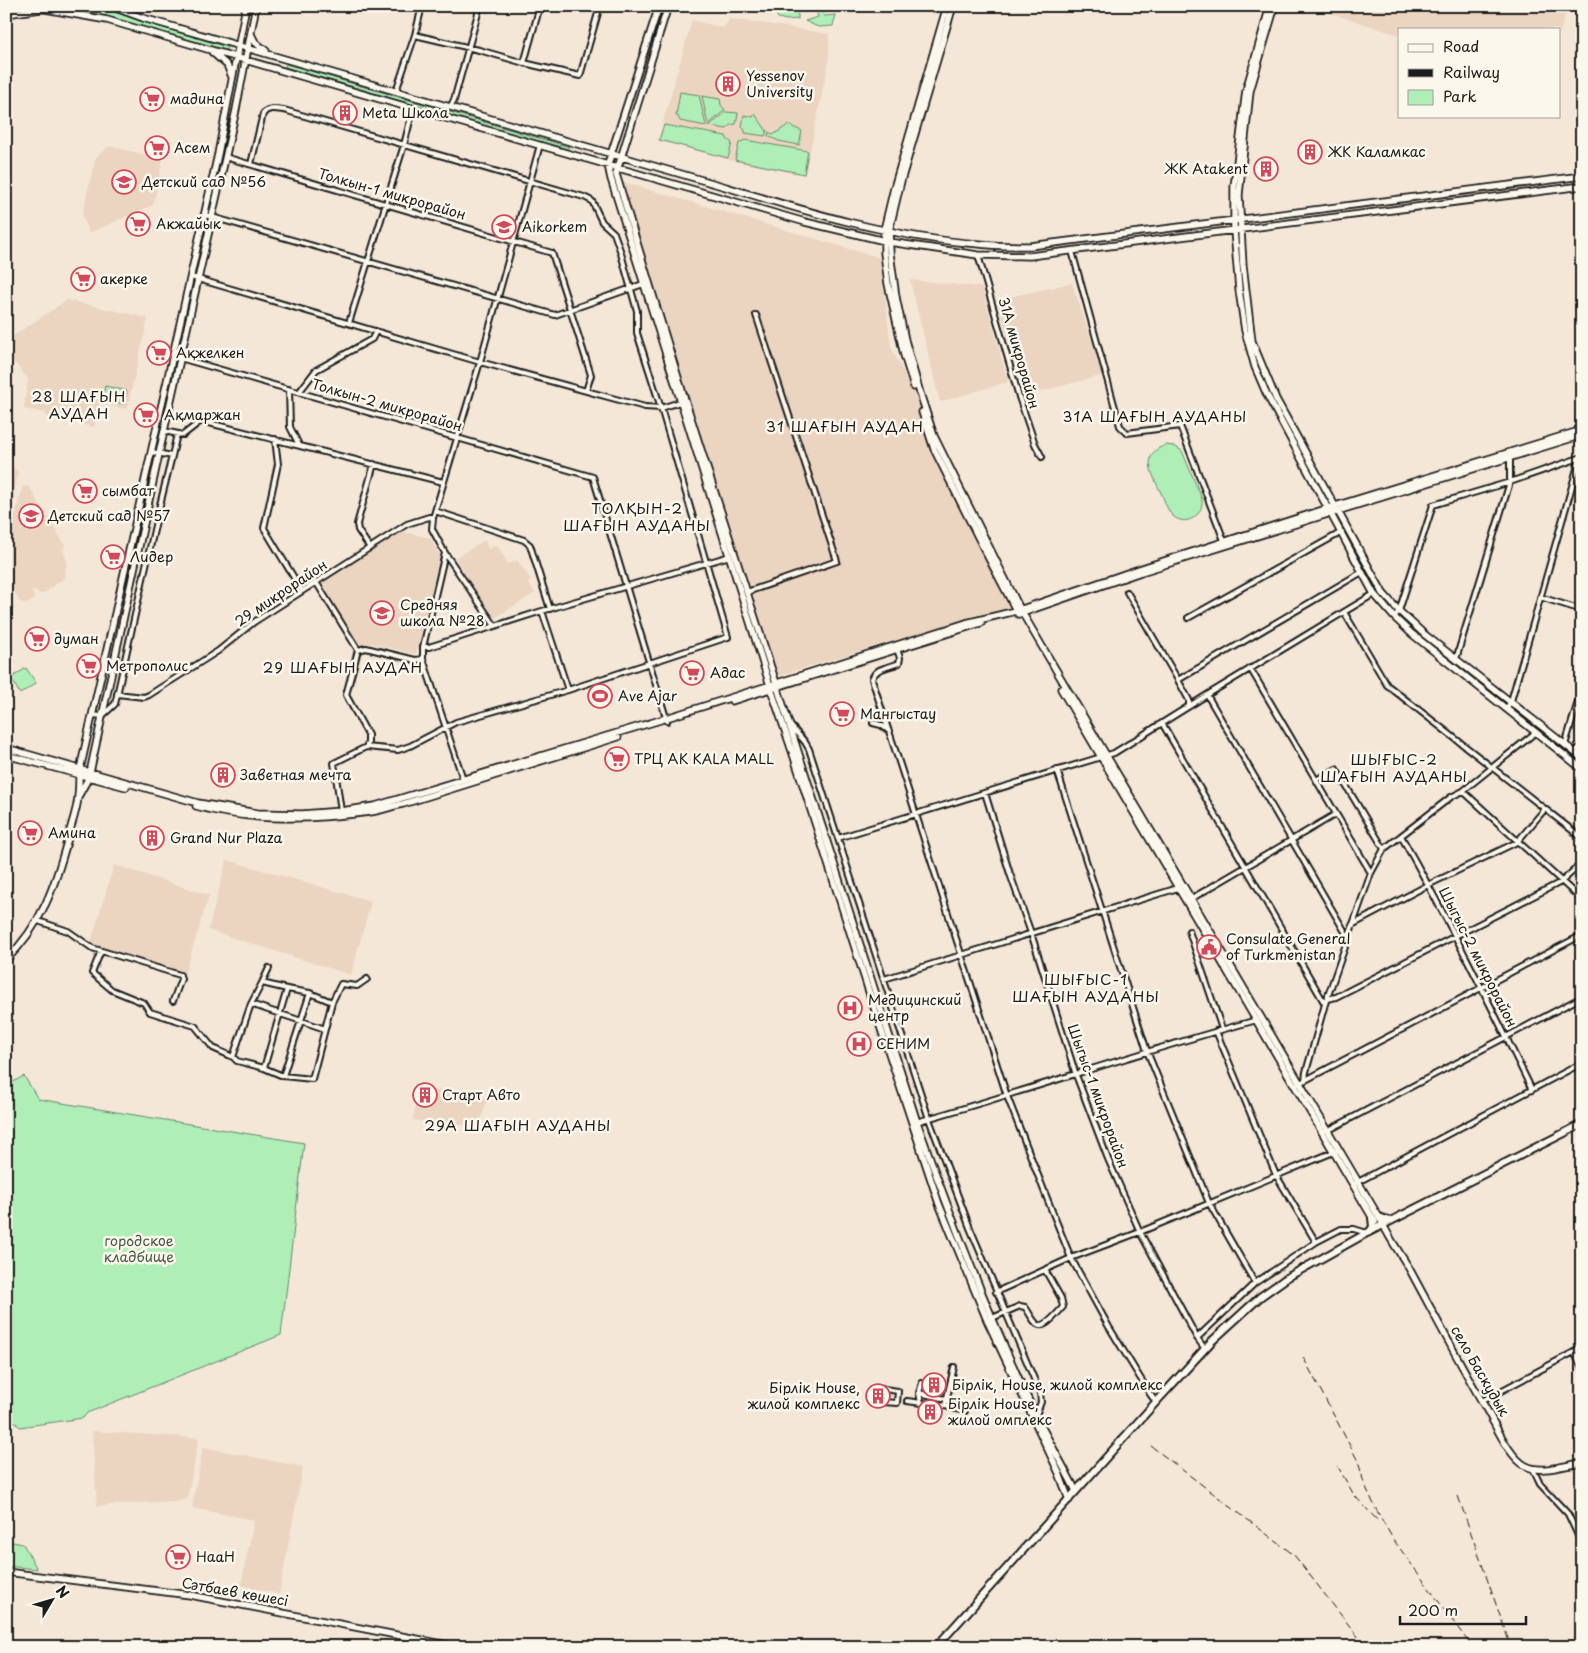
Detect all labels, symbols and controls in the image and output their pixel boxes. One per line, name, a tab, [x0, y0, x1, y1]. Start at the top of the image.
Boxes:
legend	[1398, 28, 1560, 118]
text: Road	[1443, 34, 1479, 57]
text: Railway	[1443, 60, 1500, 83]
place label: Yessenov University	[746, 65, 813, 102]
building icon: Yessenov University	[715, 71, 741, 97]
text: Park	[1443, 84, 1477, 107]
supermarket icon: мадина	[139, 86, 165, 112]
place label: мадина	[170, 88, 224, 109]
building icon: Meta Школа	[332, 100, 358, 126]
place label: Meta Школа	[362, 102, 449, 123]
supermarket icon: Асем	[144, 135, 170, 161]
place label: Асем	[174, 137, 210, 158]
building icon: ЖК Каламкас	[1297, 139, 1323, 165]
place label: ЖК Каламкас	[1327, 141, 1426, 162]
building icon: ЖК Atakent	[1253, 156, 1279, 182]
place label: ЖК Atakent	[1164, 158, 1248, 179]
street label: Толкын-1 микрорайон	[316, 162, 468, 225]
school or university icon: Детский сад №56	[111, 169, 137, 195]
place label: Детский сад №56	[141, 171, 266, 192]
supermarket icon: Акжайык	[125, 211, 151, 237]
place label: Акжайык	[156, 213, 222, 234]
school or university icon: Aikorkem	[491, 214, 517, 240]
place label: Aikorkem	[522, 216, 587, 237]
supermarket icon: акерке	[70, 266, 96, 292]
place label: акерке	[100, 268, 148, 289]
street label: 31А микрорайон	[994, 295, 1045, 411]
supermarket icon: Ақжелкен	[146, 340, 172, 366]
place label: Ақжелкен	[176, 342, 244, 363]
street label: Толкын-2 микрорайон	[309, 373, 465, 436]
district label: 28 ШАҒЫН АУДАН	[32, 384, 126, 424]
supermarket icon: Ақмаржан	[133, 402, 159, 428]
place label: Ақмаржан	[164, 404, 241, 425]
district label: 31А ШАҒЫН АУДАНЫ	[1063, 404, 1247, 427]
district label: 31 ШАҒЫН АУДАН	[766, 414, 924, 437]
supermarket icon: сымбат	[72, 478, 98, 504]
place label: сымбат	[102, 480, 155, 501]
district label: ТОЛҚЫН-2 ШАҒЫН АУДАНЫ	[563, 496, 711, 536]
school or university icon: Детский сад №57	[18, 503, 44, 529]
place label: Детский сад №57	[47, 505, 170, 526]
supermarket icon: Лидер	[100, 544, 126, 570]
place label: Лидер	[130, 546, 173, 567]
street label: 29 микрорайон	[230, 554, 331, 631]
place label: Средняя школа №28	[400, 594, 485, 631]
school or university icon: Средняя школа №28	[369, 600, 395, 626]
supermarket icon: думан	[24, 626, 50, 652]
place label: думан	[54, 628, 99, 649]
supermarket icon: Метрополис	[76, 653, 102, 679]
place label: Метрополис	[106, 655, 189, 676]
district label: 29 ШАҒЫН АУДАН	[263, 655, 423, 678]
supermarket icon: Адас	[679, 660, 705, 686]
place label: Адас	[710, 662, 745, 683]
sports icon: Ave Ajar	[587, 683, 613, 709]
place label: Ave Ajar	[618, 685, 678, 706]
supermarket icon: Мангыстау	[829, 701, 855, 727]
place label: Мангыстау	[860, 703, 936, 724]
supermarket icon: ТРЦ AK KALA MALL	[604, 746, 630, 772]
district label: ШЫҒЫС-2 ШАҒЫН АУДАНЫ	[1320, 747, 1468, 787]
place label: ТРЦ AK KALA MALL	[634, 748, 774, 769]
building icon: Заветная мечта	[210, 762, 236, 788]
place label: Заветная мечта	[240, 764, 352, 785]
supermarket icon: Амина	[17, 820, 43, 846]
place label: Амина	[48, 822, 96, 843]
building icon: Grand Nur Plaza	[139, 825, 165, 851]
place label: Grand Nur Plaza	[170, 827, 282, 848]
street label: Шыгыс-2 микрорайон	[1434, 883, 1523, 1031]
place label: Consulate General of Turkmenistan	[1226, 928, 1350, 965]
public building icon: Consulate General of Turkmenistan	[1196, 934, 1222, 960]
district label: ШЫҒЫС-1 ШАҒЫН АУДАНЫ	[1012, 967, 1160, 1007]
place label: Медицинский центр	[868, 989, 962, 1026]
hospital icon: Медицинский центр	[837, 995, 863, 1021]
street label: Шыгыс-1 микрорайон	[1063, 1021, 1134, 1171]
hospital icon: СЕНИМ	[846, 1031, 872, 1057]
place label: СЕНИМ	[876, 1033, 930, 1054]
building icon: Старт Авто	[412, 1082, 438, 1108]
place label: Старт Авто	[442, 1084, 520, 1105]
district label: 29А ШАҒЫН АУДАНЫ	[425, 1113, 611, 1136]
park label: городское кладбище	[104, 1230, 174, 1267]
street label: село Баскудык	[1446, 1321, 1515, 1421]
building icon: Бірлік, House, жилой комплекс	[921, 1372, 947, 1398]
place label: Бірлік, House, жилой комплекс	[952, 1374, 1163, 1395]
place label: Бірлік House, жилой комплекс	[748, 1377, 860, 1414]
building icon: Бірлік House, жилой комплекс	[865, 1383, 891, 1409]
place label: Бірлік House, жилой омплекс	[948, 1393, 1052, 1430]
building icon: Бірлік House, жилой омплекс	[917, 1399, 943, 1425]
supermarket icon: НааН	[165, 1544, 191, 1570]
place label: НааН	[196, 1546, 235, 1567]
street label: Сәтбаев көшесі	[180, 1572, 290, 1611]
north arrow	[28, 1576, 78, 1626]
text: N	[51, 1581, 74, 1603]
scale bar	[1400, 1593, 1527, 1625]
text: 200 m	[1408, 1598, 1458, 1621]

